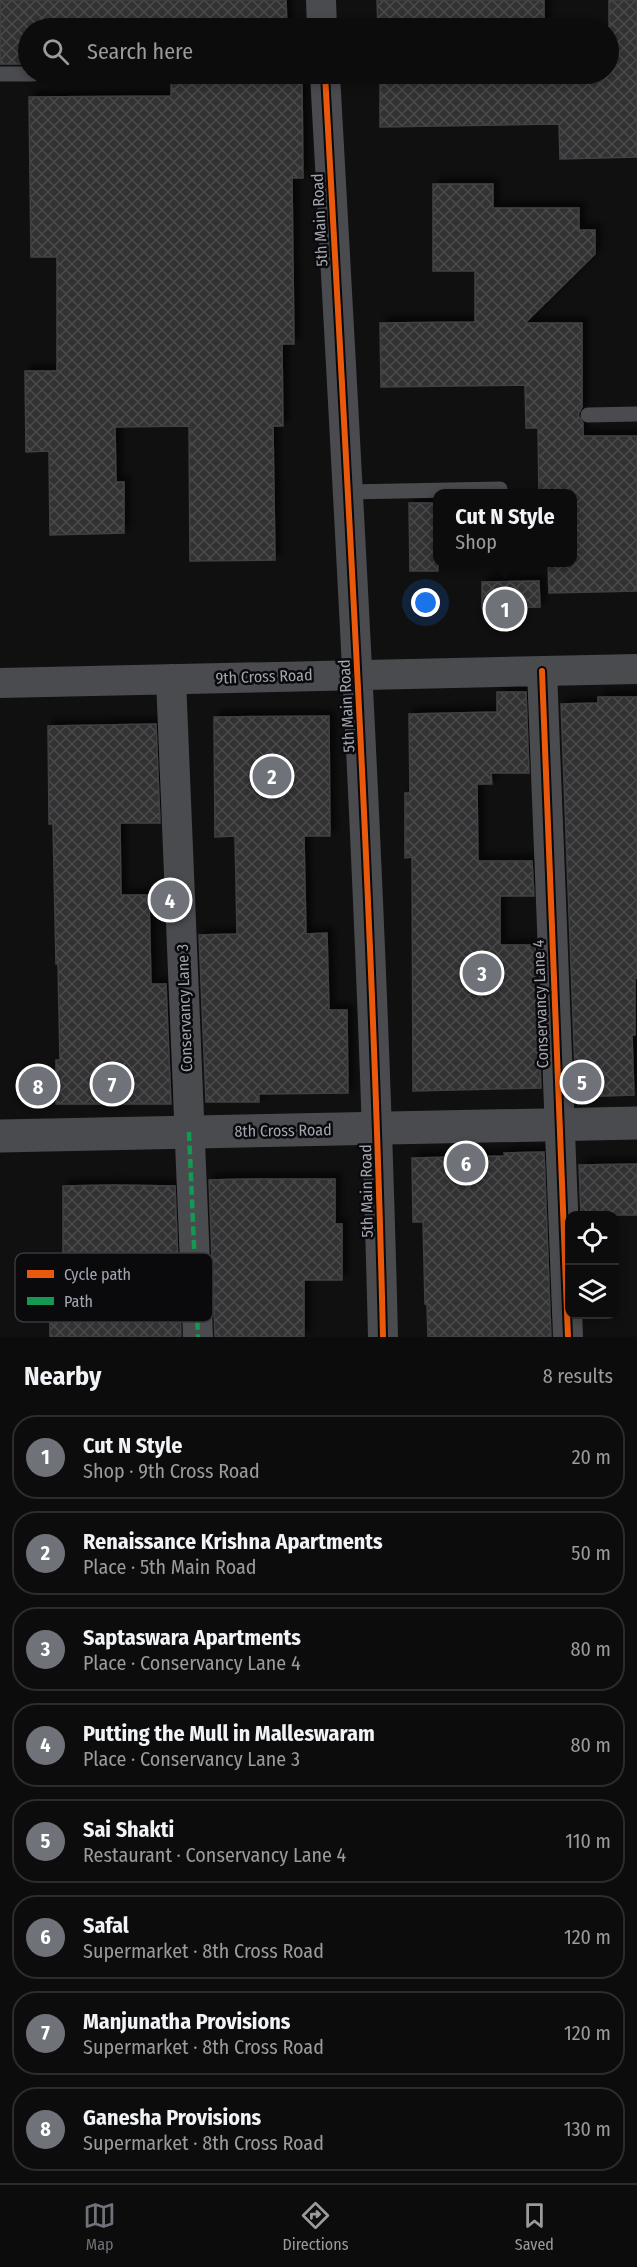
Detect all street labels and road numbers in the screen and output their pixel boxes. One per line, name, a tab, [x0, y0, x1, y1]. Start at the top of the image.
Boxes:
street label: 5th Main Road	[308, 173, 331, 267]
street label: 5th Main Road	[335, 659, 358, 753]
street label: 9th Cross Road	[215, 665, 313, 688]
street label: Conservancy Lane 4	[529, 939, 552, 1069]
street label: Conservancy Lane 3	[173, 944, 196, 1072]
street label: 8th Cross Road	[234, 1120, 332, 1141]
street label: 5th Main Road	[356, 1144, 377, 1238]

